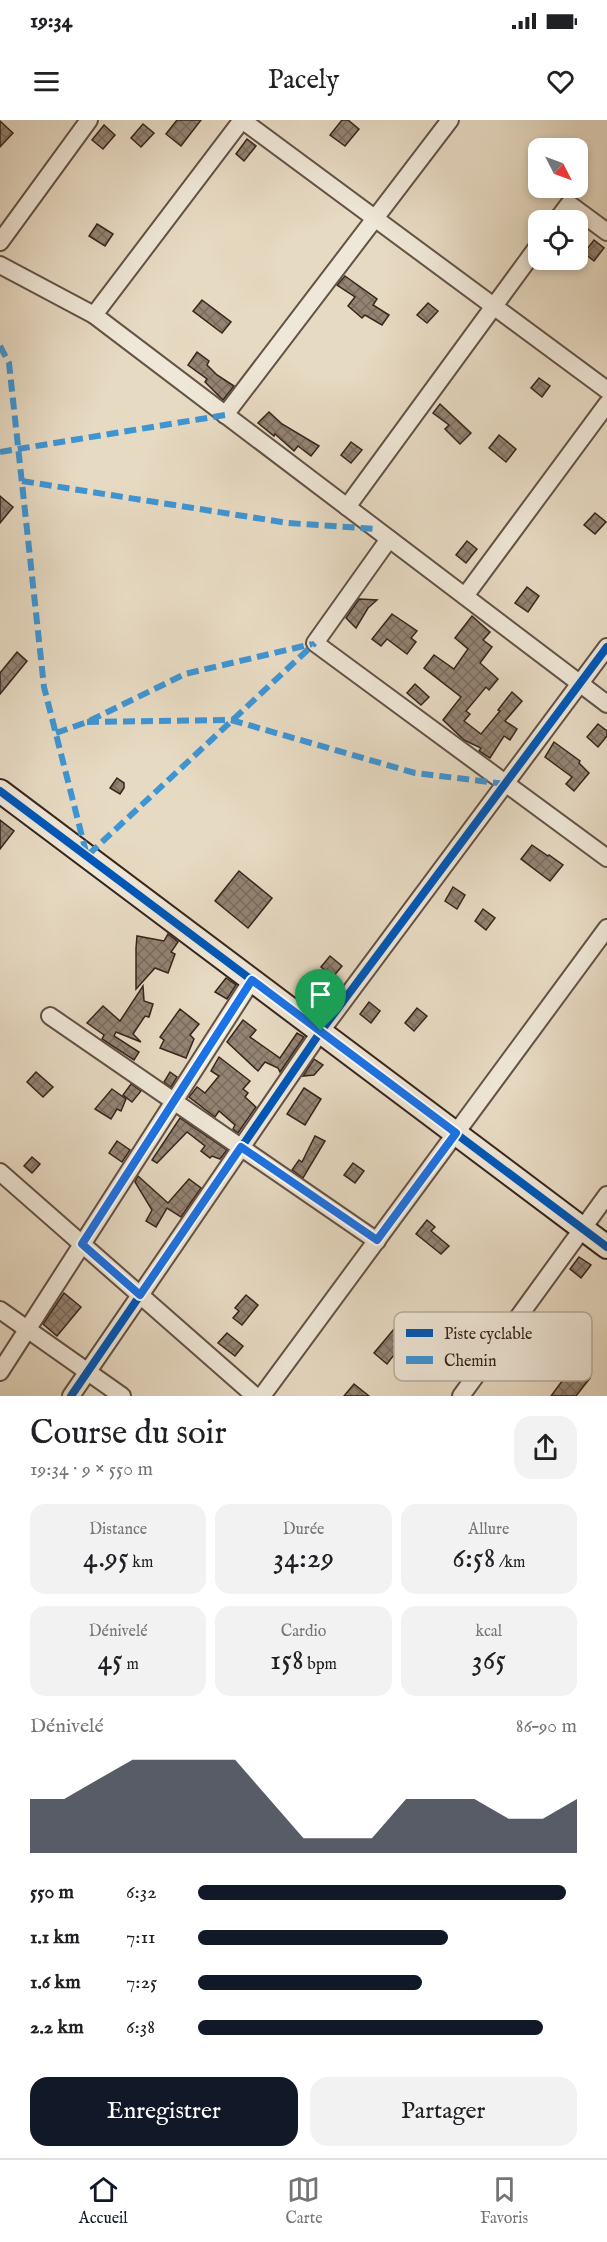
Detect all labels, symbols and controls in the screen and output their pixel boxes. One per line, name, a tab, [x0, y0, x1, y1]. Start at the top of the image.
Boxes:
text: 19:34	[30, 7, 73, 35]
text: Pacely	[268, 64, 339, 98]
icon: menu	[30, 65, 63, 98]
icon: heart	[544, 65, 577, 98]
north arrow	[528, 138, 588, 198]
map controls	[528, 138, 588, 270]
button: locate	[528, 210, 588, 270]
pin	[295, 969, 346, 1031]
icon: arrive	[304, 978, 337, 1011]
legend	[394, 1312, 592, 1381]
text: Piste cyclable	[444, 1325, 532, 1345]
text: Chemin	[444, 1352, 497, 1372]
text: Course du soir	[30, 1413, 227, 1455]
button: share	[514, 1416, 577, 1479]
text: 19:34 · 9 × 550 m	[30, 1457, 153, 1482]
text: Distance	[89, 1520, 147, 1540]
text: Durée	[283, 1520, 324, 1540]
text: Allure	[468, 1520, 509, 1540]
text: 4.95	[83, 1540, 129, 1578]
text: 34:29	[273, 1540, 334, 1578]
text: 6:58	[452, 1540, 495, 1578]
text: km	[129, 1553, 153, 1573]
text: /km	[495, 1553, 525, 1573]
text: Dénivelé	[89, 1622, 148, 1642]
text: Cardio	[281, 1622, 326, 1642]
text: kcal	[475, 1622, 502, 1642]
text: 45	[98, 1642, 123, 1680]
text: 158	[270, 1642, 304, 1680]
text: 365	[471, 1642, 506, 1680]
text: m	[123, 1655, 139, 1675]
text: bpm	[304, 1655, 337, 1675]
text: Dénivelé	[30, 1714, 104, 1739]
text: 86–90 m	[516, 1714, 577, 1739]
text: 550 m	[30, 1880, 74, 1905]
text: 6:32	[126, 1880, 157, 1905]
text: 1.1 km	[30, 1925, 80, 1950]
text: 7:11	[126, 1925, 156, 1950]
text: 1.6 km	[30, 1970, 81, 1995]
text: 7:25	[126, 1970, 157, 1995]
text: 2.2 km	[30, 2015, 84, 2040]
text: 6:38	[126, 2015, 155, 2040]
button: Enregistrer	[30, 2077, 298, 2146]
button: Partager	[310, 2077, 577, 2146]
tab: Accueil	[79, 2173, 128, 2229]
tab: Carte	[285, 2173, 322, 2229]
tab: Favoris	[480, 2173, 528, 2229]

